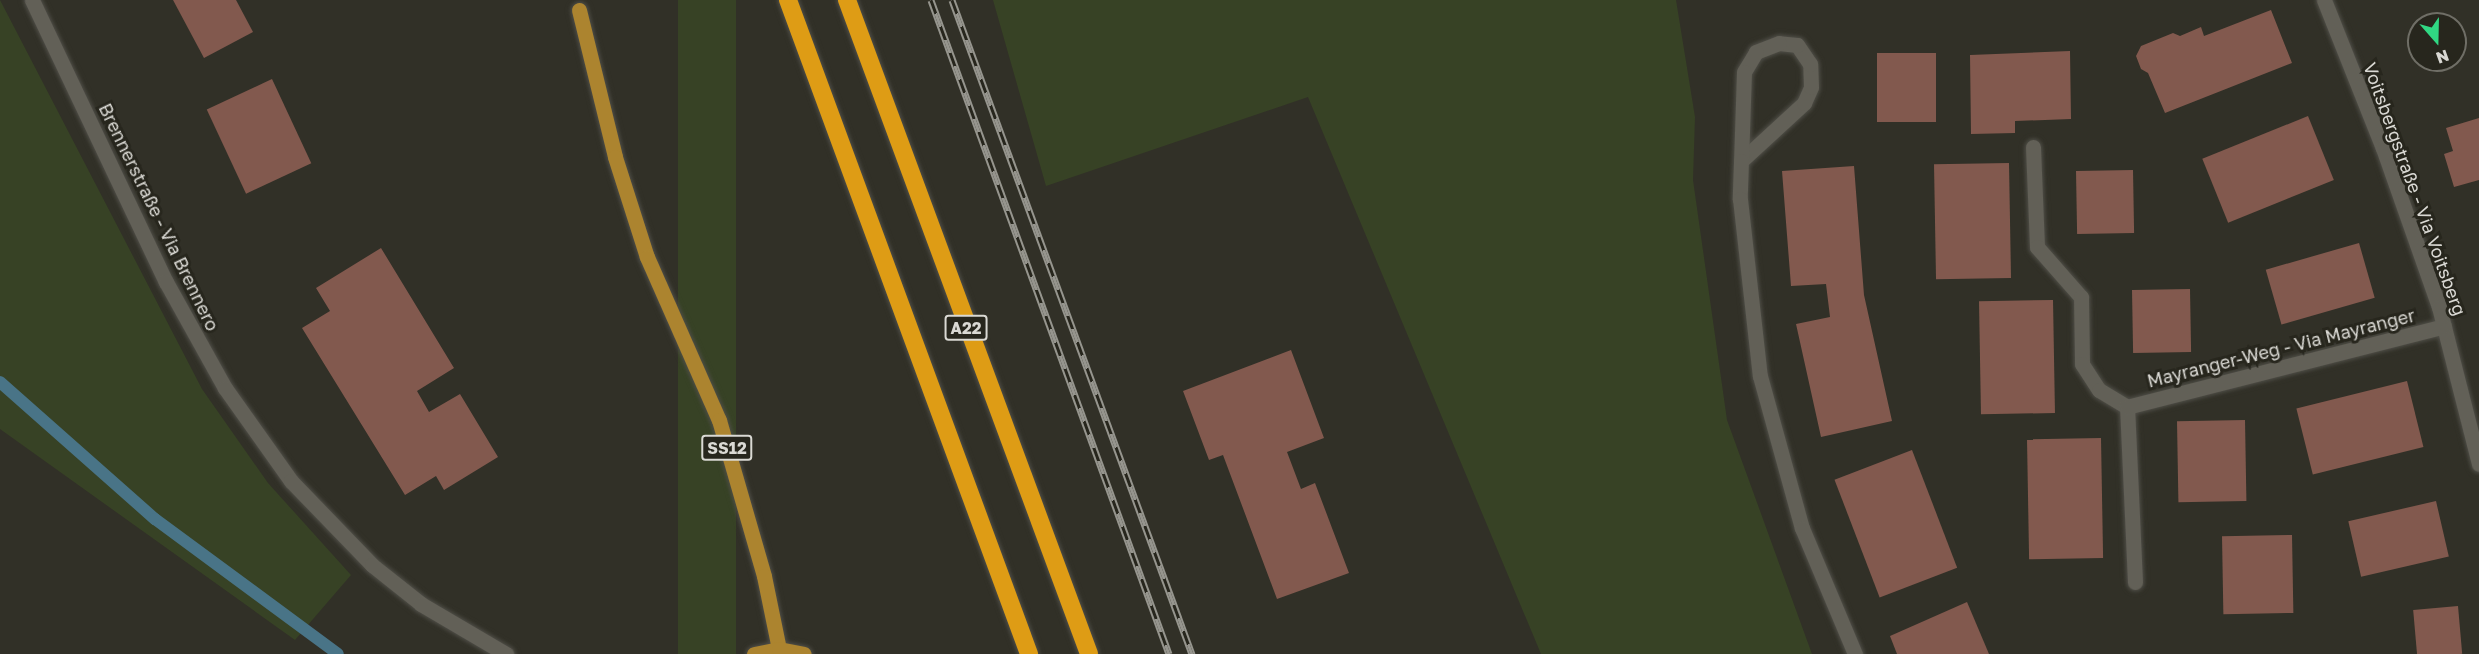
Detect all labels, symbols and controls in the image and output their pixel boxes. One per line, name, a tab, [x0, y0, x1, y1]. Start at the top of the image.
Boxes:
north arrow	[2407, 12, 2467, 72]
text: N	[2433, 46, 2452, 69]
street label: Voitsbergstraße - Via Voitsberg	[2359, 60, 2471, 318]
street label: Brennerstraße - Via Brennero	[94, 100, 224, 334]
street label: Mayranger-Weg - Via Mayranger	[2145, 304, 2417, 392]
road number: A22	[944, 315, 988, 341]
road number: SS12	[700, 435, 754, 461]

